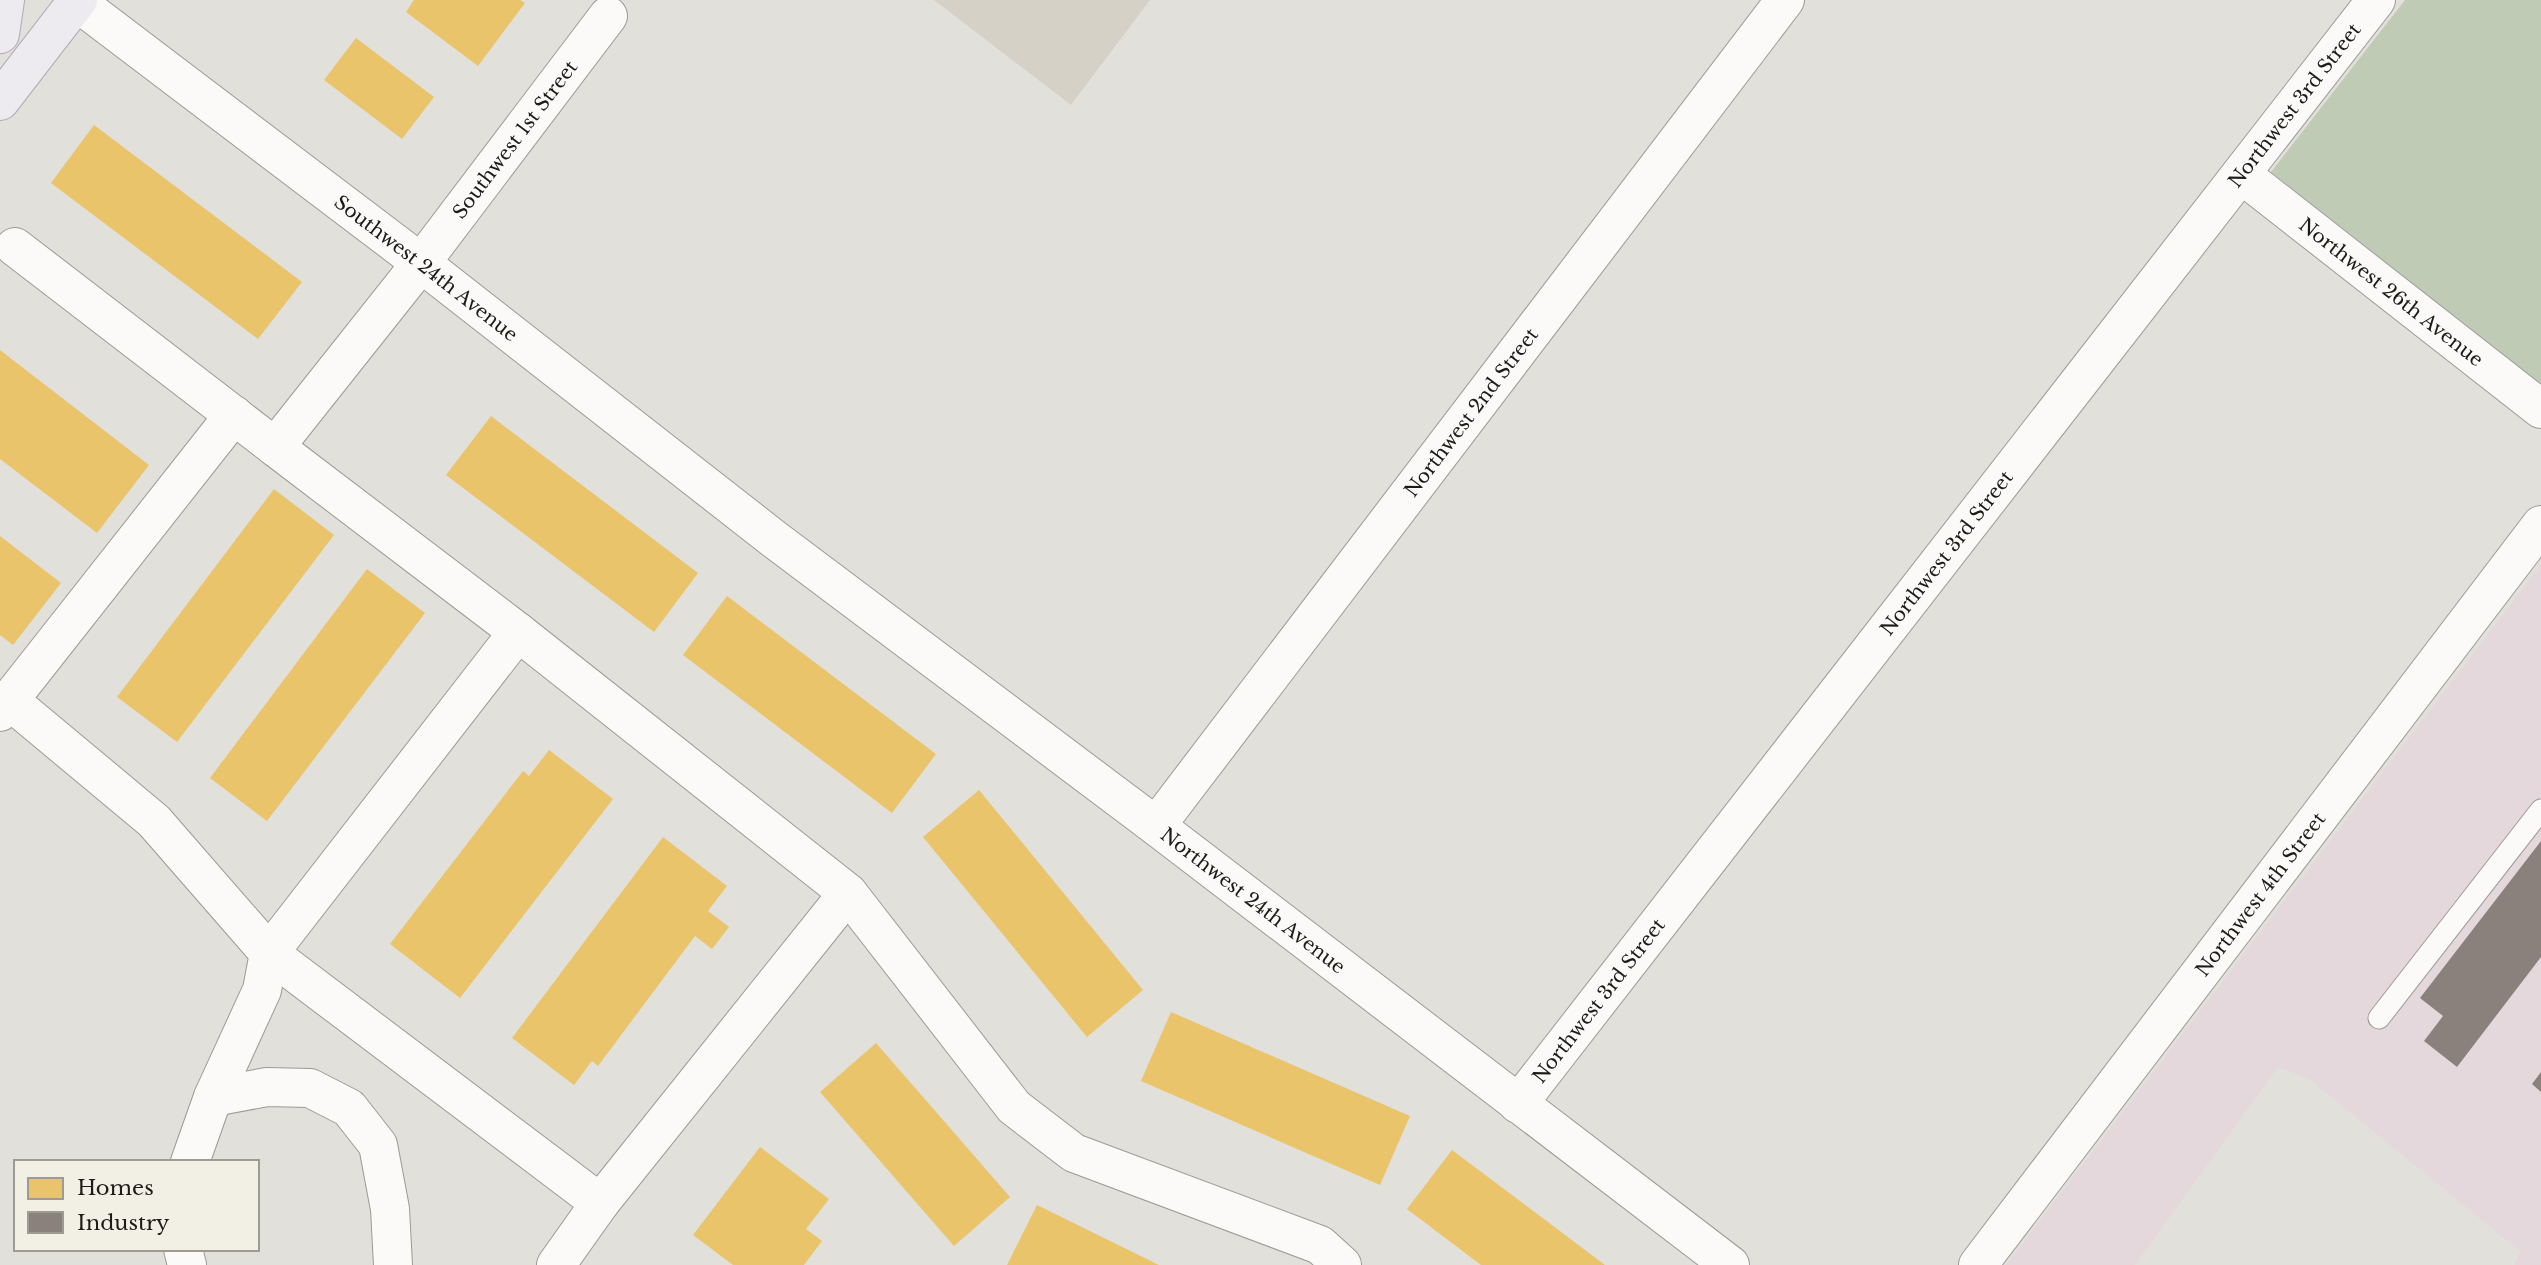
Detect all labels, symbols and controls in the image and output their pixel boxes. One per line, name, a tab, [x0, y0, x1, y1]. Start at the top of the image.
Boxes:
street label: Northwest 3rd Street	[2224, 18, 2366, 192]
street label: Southwest 1st Street	[448, 55, 583, 223]
street label: Southwest 24th Avenue	[330, 190, 522, 346]
street label: Northwest 26th Avenue	[2294, 213, 2488, 371]
street label: Northwest 2nd Street	[1400, 323, 1544, 502]
street label: Northwest 3rd Street	[1876, 466, 2018, 640]
street label: Northwest 4th Street	[2191, 807, 2331, 981]
street label: Northwest 24th Avenue	[1156, 823, 1350, 979]
street label: Northwest 3rd Street	[1528, 913, 1670, 1088]
legend	[14, 1160, 259, 1251]
text: Homes	[77, 1175, 154, 1201]
text: Industry	[77, 1210, 170, 1236]

